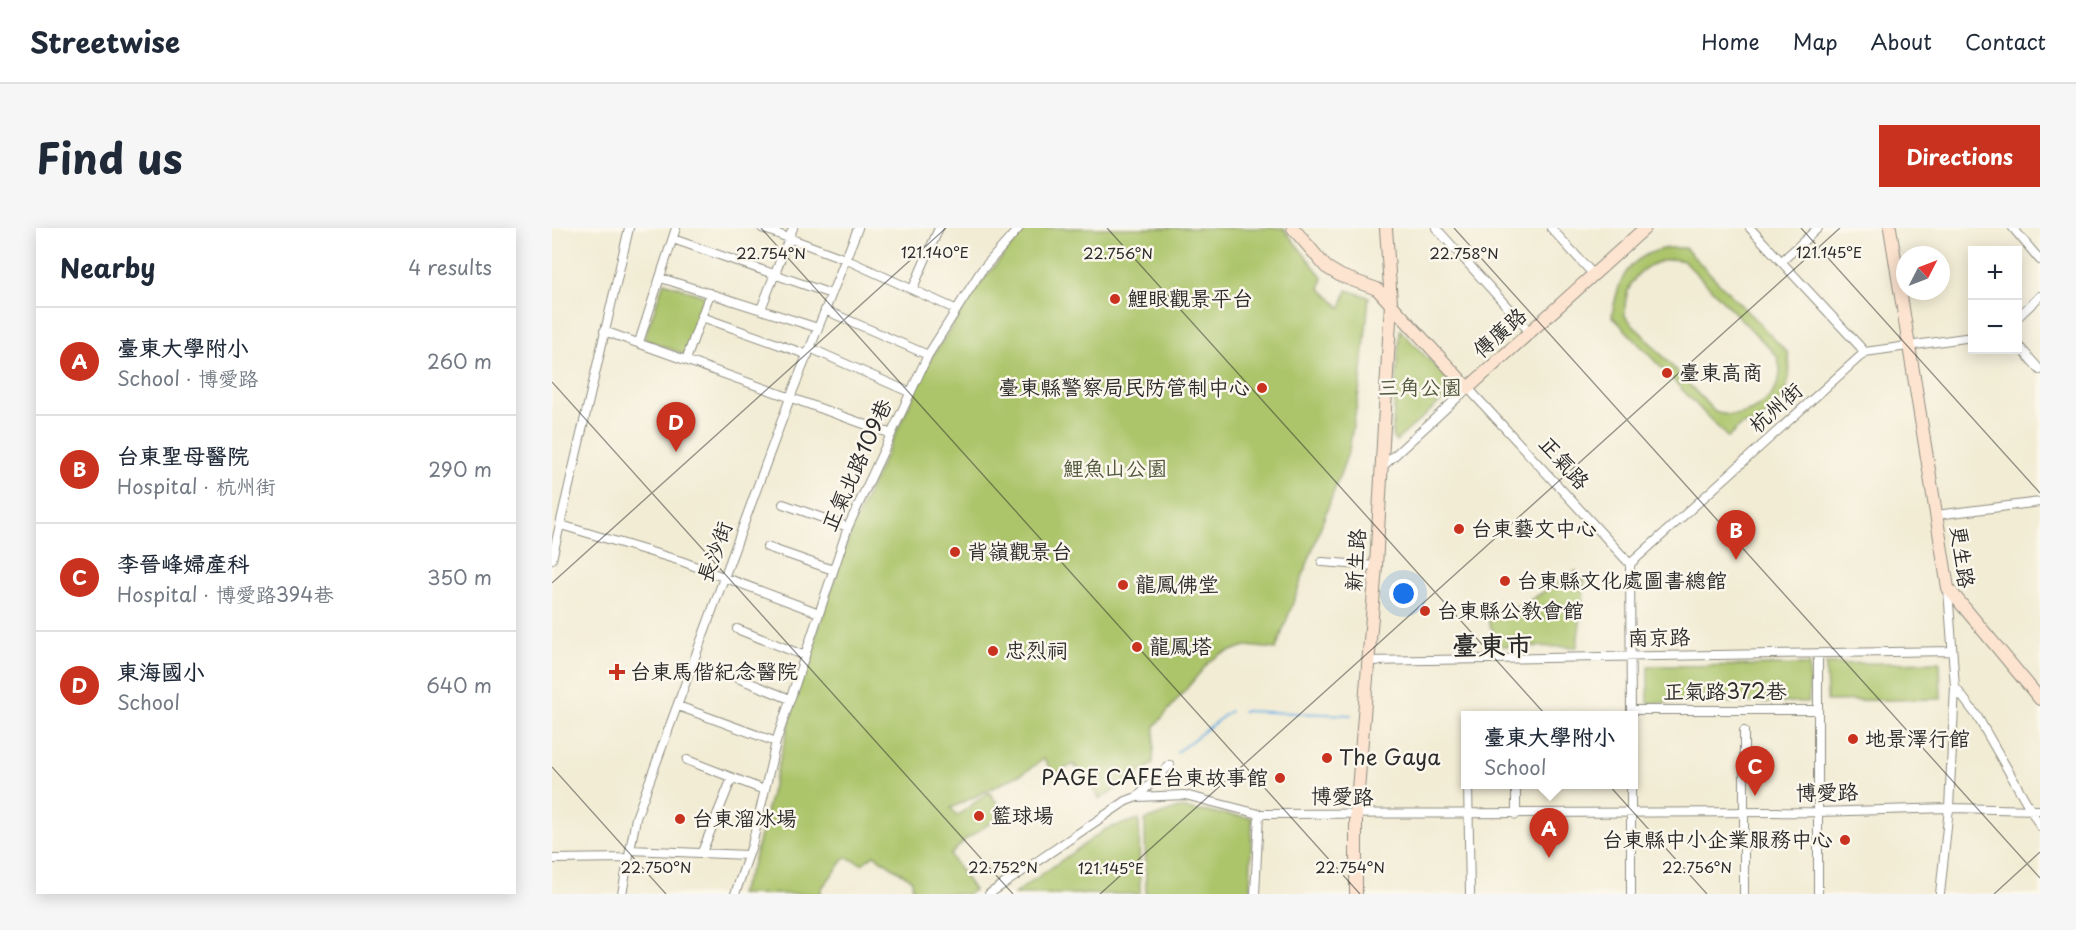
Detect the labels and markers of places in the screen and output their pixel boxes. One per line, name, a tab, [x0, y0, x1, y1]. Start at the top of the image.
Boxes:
place label: 鯉眼觀景平台	[1127, 281, 1253, 313]
marker: 鯉眼觀景平台	[1108, 292, 1122, 306]
place label: 臺東高商	[1679, 355, 1763, 387]
marker: 臺東高商	[1660, 366, 1674, 380]
place label: 臺東縣警察局民防管制中心	[998, 370, 1250, 402]
marker: 臺東縣警察局民防管制中心	[1255, 381, 1269, 395]
pin: D	[656, 402, 696, 452]
pin: B	[1716, 510, 1756, 560]
place label: 台東藝文中心	[1471, 511, 1597, 543]
marker: 台東藝文中心	[1452, 522, 1466, 536]
place label: 背嶺觀景台	[967, 534, 1072, 566]
marker: 背嶺觀景台	[948, 545, 962, 559]
place label: 台東縣文化處圖書總館	[1517, 563, 1727, 595]
place label: 龍鳳佛堂	[1135, 567, 1219, 599]
marker: 台東縣文化處圖書總館	[1498, 574, 1512, 588]
marker: 龍鳳佛堂	[1116, 578, 1130, 592]
place label: 台東縣公教會館	[1437, 593, 1584, 625]
marker: 台東縣公教會館	[1418, 604, 1432, 618]
place label: 龍鳳塔	[1149, 629, 1212, 661]
place label: 忠烈祠	[1005, 633, 1068, 665]
marker: 龍鳳塔	[1130, 640, 1144, 654]
marker: 忠烈祠	[986, 644, 1000, 658]
place label: 台東馬偕紀念醫院	[630, 654, 798, 686]
marker: 台東馬偕紀念醫院	[608, 663, 626, 681]
place label: 地景澤行館	[1865, 721, 1970, 753]
marker: 地景澤行館	[1846, 732, 1860, 746]
place label: The Gaya	[1339, 740, 1441, 772]
pin: C	[1736, 746, 1774, 796]
marker: The Gaya	[1320, 751, 1334, 765]
place label: PAGE CAFE台東故事館	[1041, 760, 1268, 792]
marker: PAGE CAFE台東故事館	[1273, 771, 1287, 785]
place label: 籃球場	[991, 798, 1054, 830]
place label: 台東溜冰場	[692, 801, 797, 833]
pin: A	[1530, 808, 1568, 858]
marker: 籃球場	[972, 809, 986, 823]
marker: 台東溜冰場	[673, 812, 687, 826]
place label: 台東縣中小企業服務中心	[1602, 822, 1833, 854]
marker: 台東縣中小企業服務中心	[1838, 833, 1852, 847]

